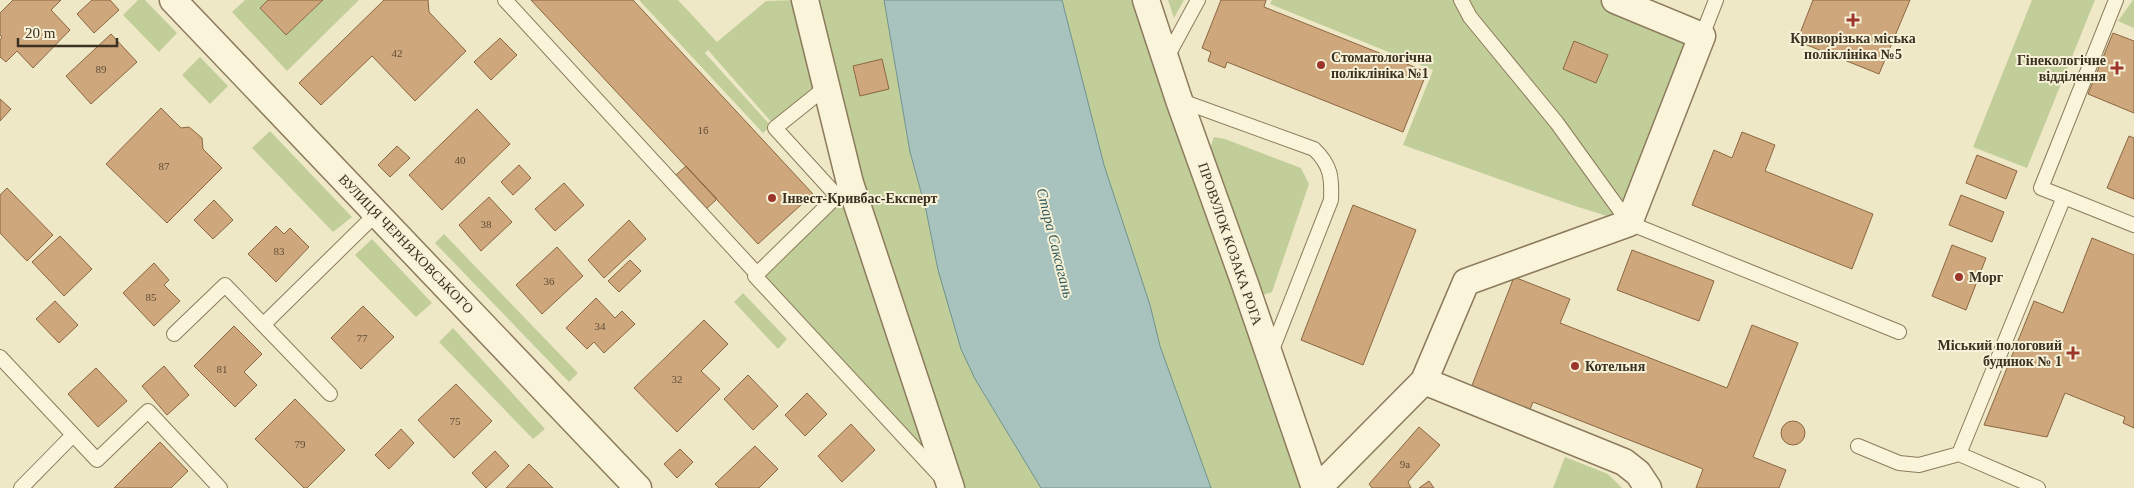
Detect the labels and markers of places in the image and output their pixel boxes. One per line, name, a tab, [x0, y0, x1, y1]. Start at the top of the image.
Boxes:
marker: Криворізька міська поліклініка №5	[1846, 13, 1860, 27]
place label: Криворізька міська поліклініка №5	[1790, 31, 1916, 62]
place label: Стоматологічна поліклініка №1	[1331, 50, 1432, 81]
place label: Гінекологічне відділення	[2017, 53, 2106, 84]
marker: Стоматологічна поліклініка №1	[1315, 59, 1327, 71]
marker: Гінекологічне відділення	[2110, 61, 2124, 75]
place label: Інвест-Кривбас-Експерт	[782, 191, 938, 206]
marker: Інвест-Кривбас-Експерт	[766, 192, 778, 204]
place label: Морг	[1969, 270, 2003, 285]
marker: Морг	[1953, 271, 1965, 283]
place label: Міський пологовий будинок № 1	[1937, 338, 2062, 369]
marker: Міський пологовий будинок № 1	[2066, 346, 2080, 360]
place label: Котельня	[1585, 359, 1646, 374]
marker: Котельня	[1569, 360, 1581, 372]

